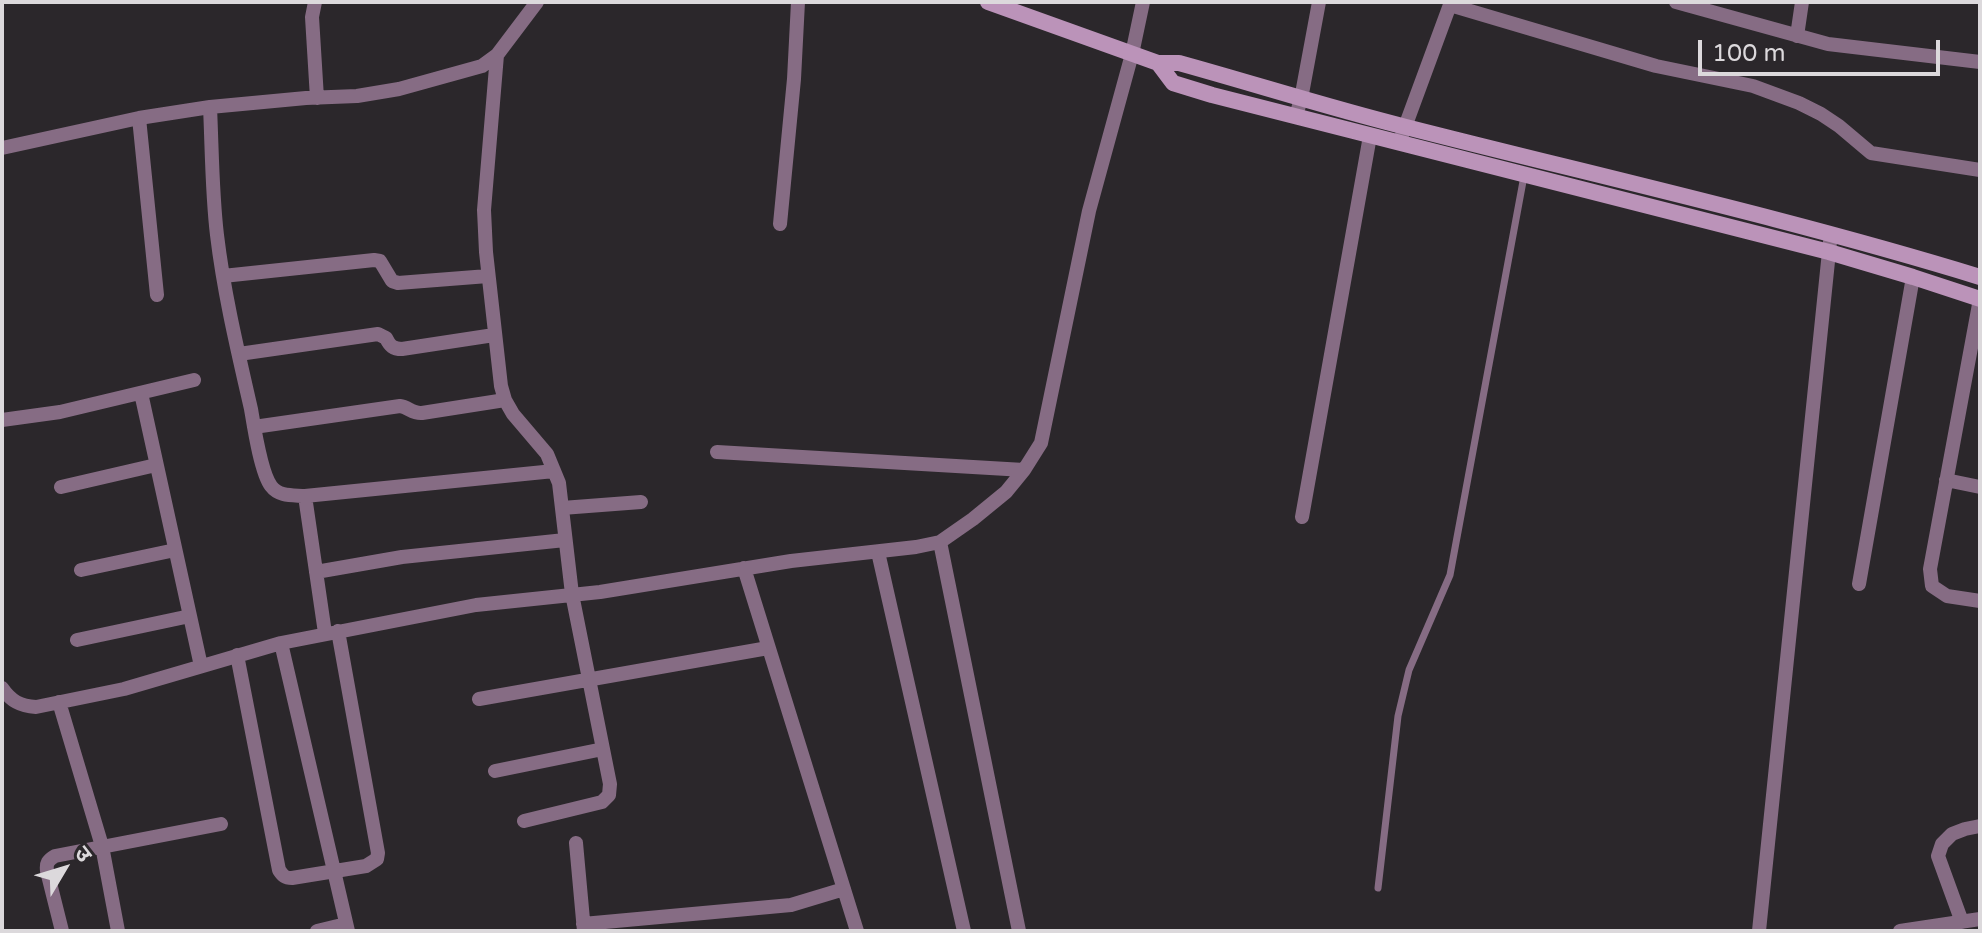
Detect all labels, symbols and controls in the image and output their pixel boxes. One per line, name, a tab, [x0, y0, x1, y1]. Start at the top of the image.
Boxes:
scale bar	[1702, 24, 1944, 74]
text: 100 m	[1712, 39, 1786, 68]
north arrow	[24, 829, 104, 909]
text: उ	[69, 841, 97, 867]

